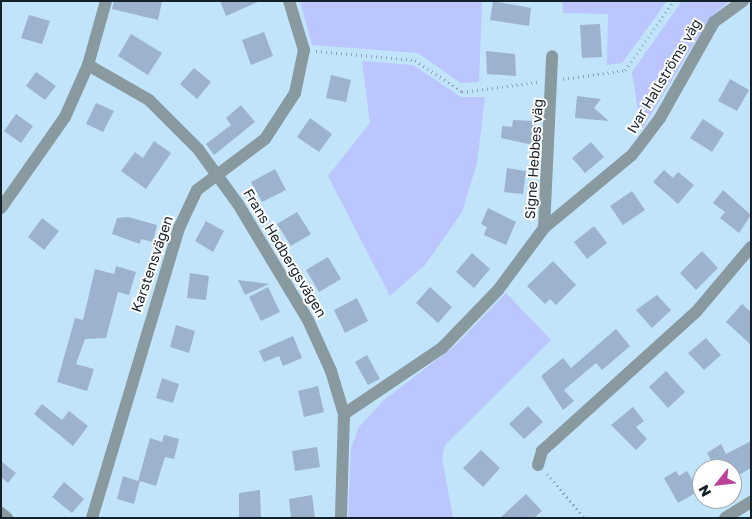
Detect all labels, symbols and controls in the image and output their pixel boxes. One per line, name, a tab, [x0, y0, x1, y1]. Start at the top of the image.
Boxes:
street label: Ivar Hallströms väg	[623, 16, 705, 136]
street label: Signe Hebbes väg	[521, 98, 547, 220]
street label: Frans Hedbergsvägen	[240, 186, 330, 320]
street label: Karstensvägen	[128, 214, 176, 314]
north arrow	[692, 459, 742, 509]
text: N	[694, 482, 714, 500]

